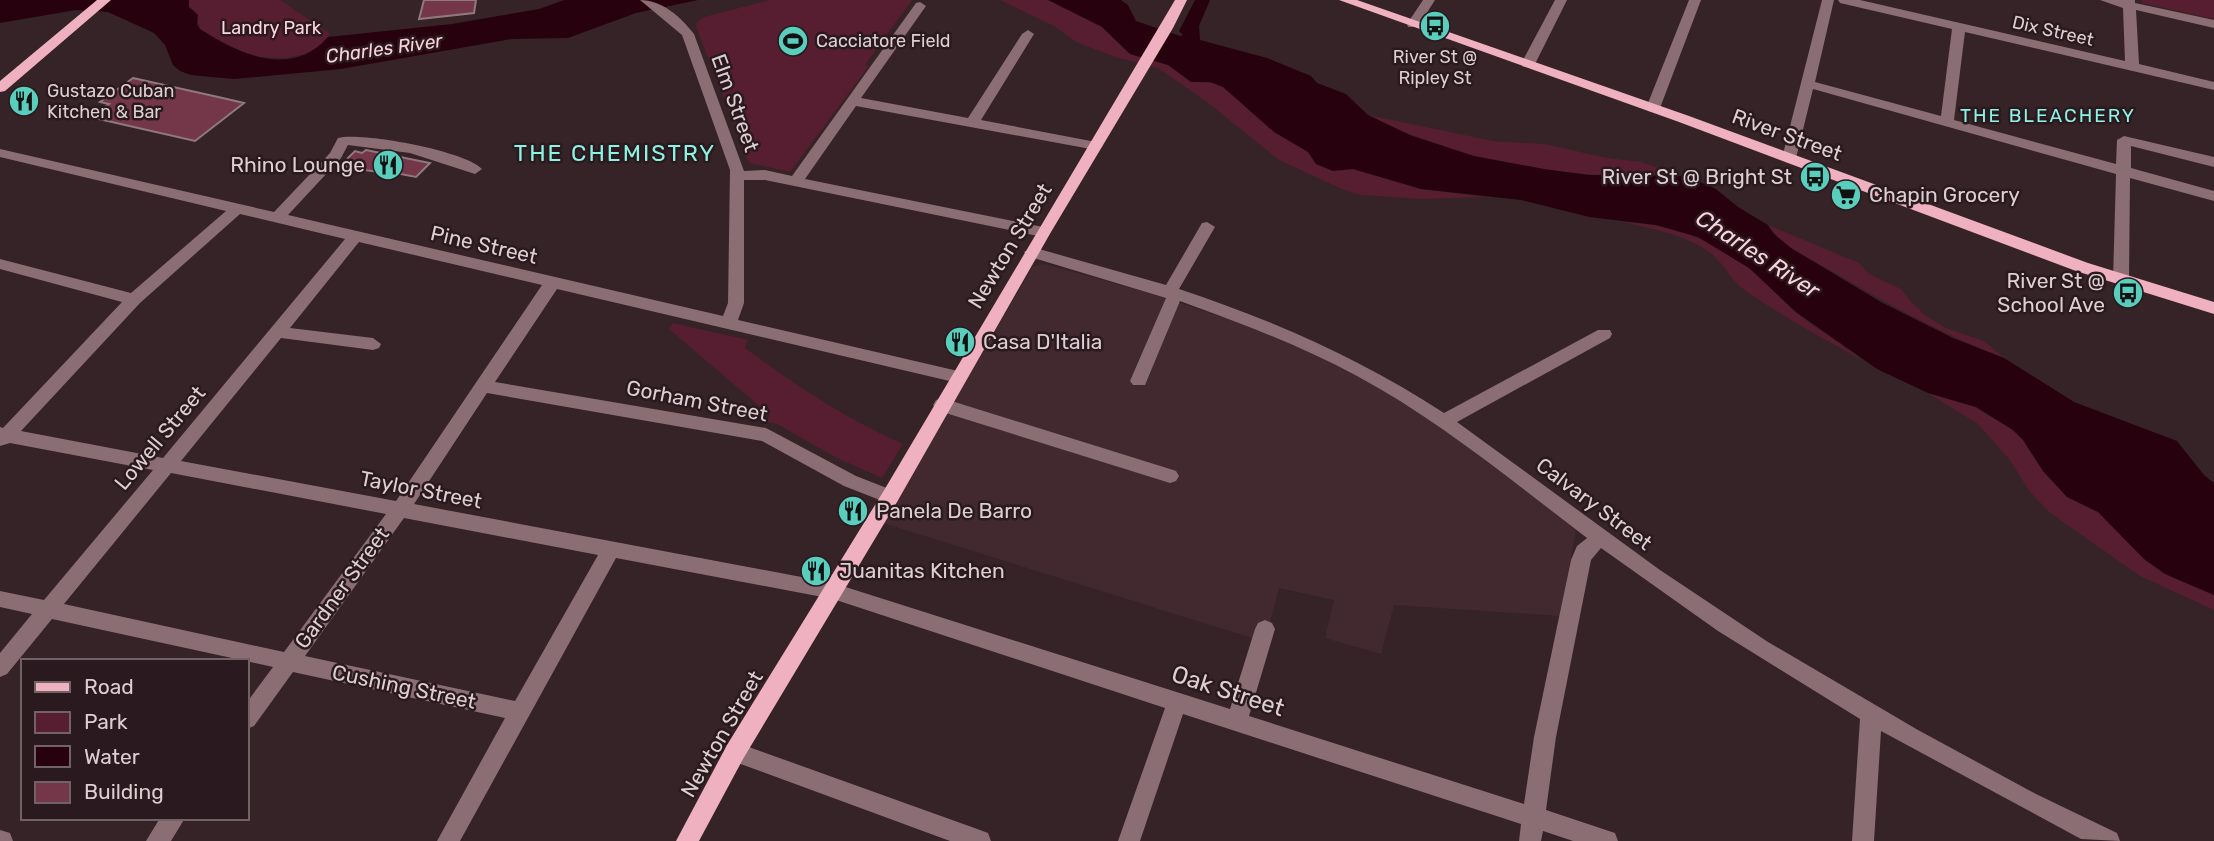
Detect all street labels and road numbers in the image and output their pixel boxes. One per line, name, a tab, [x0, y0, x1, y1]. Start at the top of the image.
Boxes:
street label: Dix Street	[2010, 11, 2096, 51]
street label: Elm Street	[706, 50, 765, 155]
street label: River Street	[1729, 103, 1846, 166]
street label: Newton Street	[962, 179, 1057, 313]
street label: Pine Street	[428, 220, 540, 269]
street label: Gorham Street	[624, 375, 770, 426]
street label: Lowell Street	[109, 381, 210, 495]
street label: Calvary Street	[1532, 452, 1657, 555]
street label: Taylor Street	[358, 465, 484, 514]
street label: Gardner Street	[289, 522, 394, 653]
street label: Cushing Street	[330, 659, 478, 714]
street label: Oak Street	[1168, 660, 1288, 722]
street label: Newton Street	[675, 666, 768, 801]

